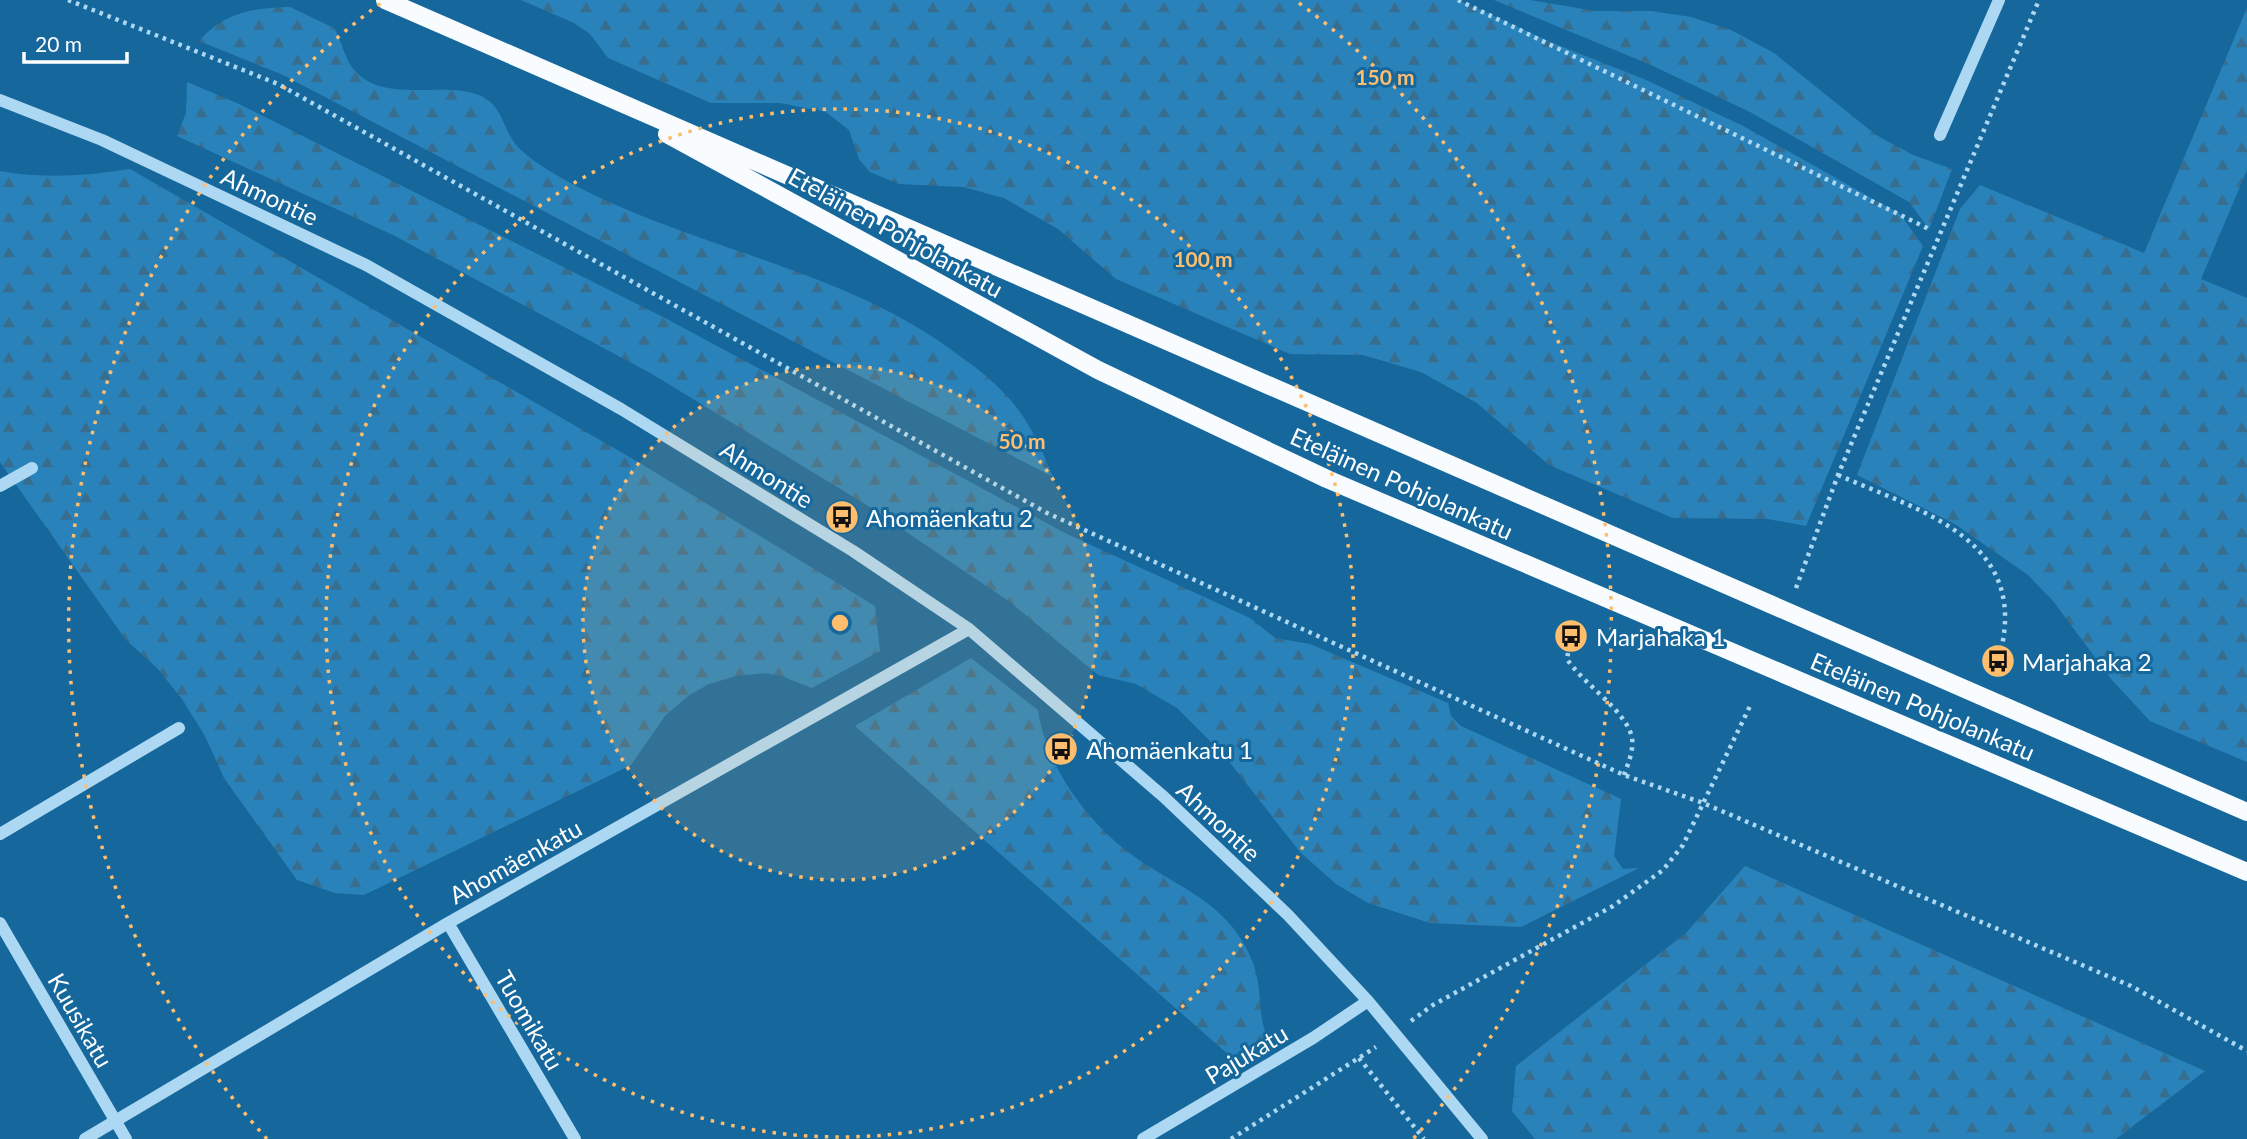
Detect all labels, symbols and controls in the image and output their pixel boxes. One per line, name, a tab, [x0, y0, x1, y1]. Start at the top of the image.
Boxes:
scale bar	[24, 21, 128, 65]
text: 20 m	[35, 31, 82, 56]
text: 150 m	[1355, 64, 1415, 89]
street label: Ahmontie	[217, 161, 323, 231]
street label: Eteläinen Pohjolankatu	[784, 161, 1008, 303]
text: 100 m	[1173, 246, 1233, 271]
street label: Eteläinen Pohjolankatu	[1286, 421, 1518, 545]
text: 50 m	[998, 428, 1046, 453]
street label: Ahmontie	[715, 434, 819, 514]
bus stop icon: Ahomäenkatu 2	[823, 498, 861, 536]
place label: Ahomäenkatu 2	[866, 503, 1033, 532]
centre of rings	[828, 611, 852, 635]
bus stop icon: Marjahaka 1	[1552, 617, 1590, 655]
place label: Marjahaka 1	[1596, 622, 1726, 651]
bus stop icon: Marjahaka 2	[1979, 642, 2017, 680]
street label: Eteläinen Pohjolankatu	[1807, 646, 2039, 766]
place label: Marjahaka 2	[2022, 647, 2152, 676]
bus stop icon: Ahomäenkatu 1	[1042, 730, 1080, 768]
place label: Ahomäenkatu 1	[1086, 735, 1253, 764]
street label: Ahmontie	[1171, 775, 1267, 867]
street label: Ahomäenkatu	[444, 813, 586, 909]
street label: Tuomikatu	[490, 965, 570, 1075]
street label: Kuusikatu	[42, 968, 120, 1072]
street label: Pajukatu	[1200, 1018, 1292, 1090]

